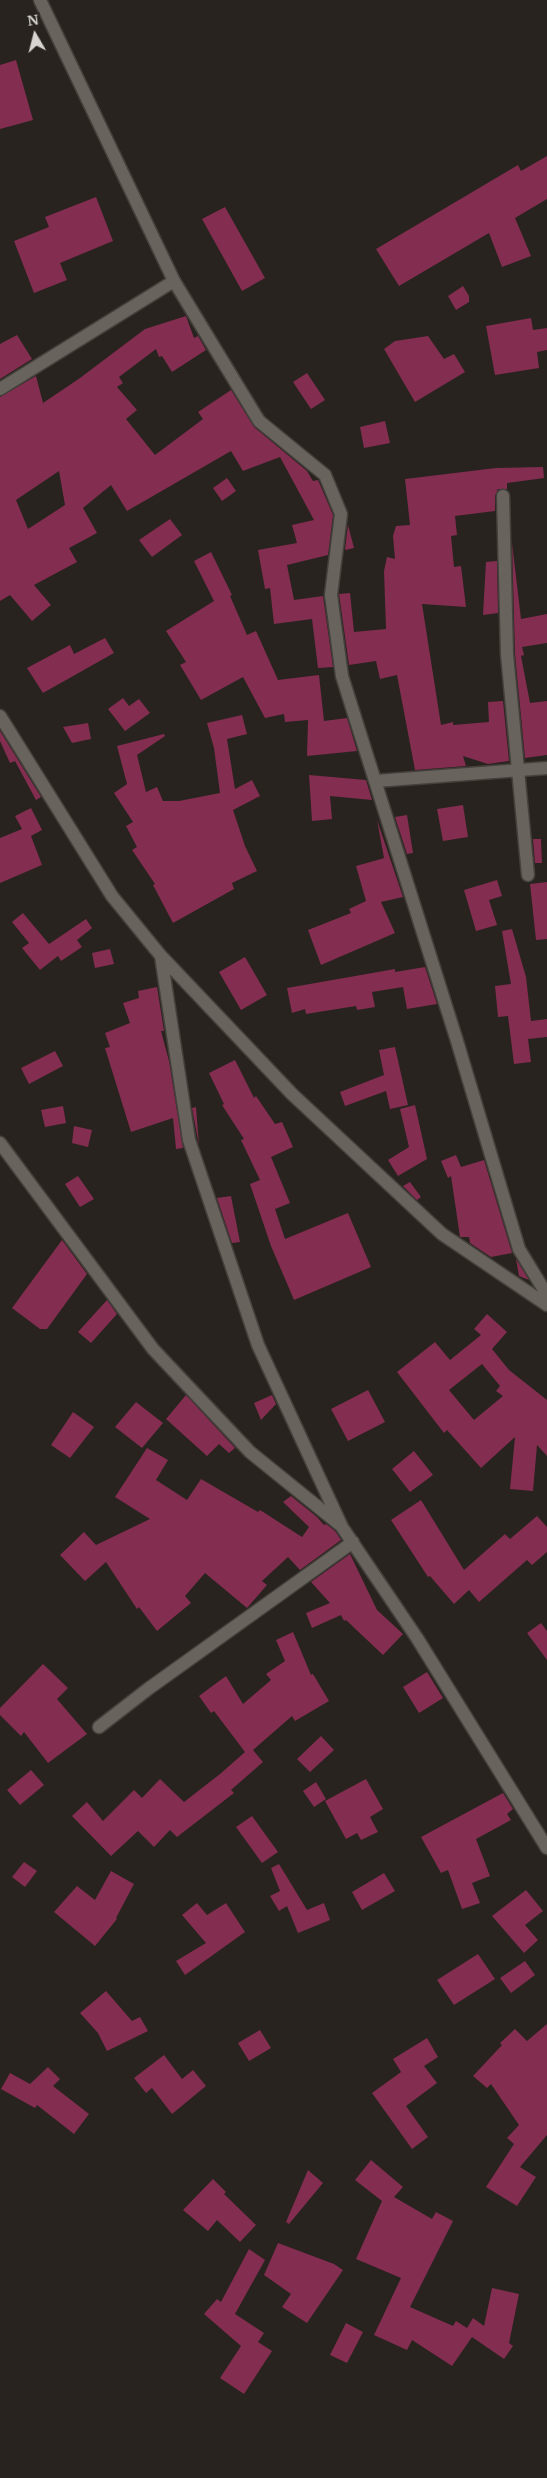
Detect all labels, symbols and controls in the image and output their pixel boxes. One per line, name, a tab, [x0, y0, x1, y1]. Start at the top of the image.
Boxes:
north arrow	[10, 10, 60, 60]
text: N	[26, 10, 40, 30]

